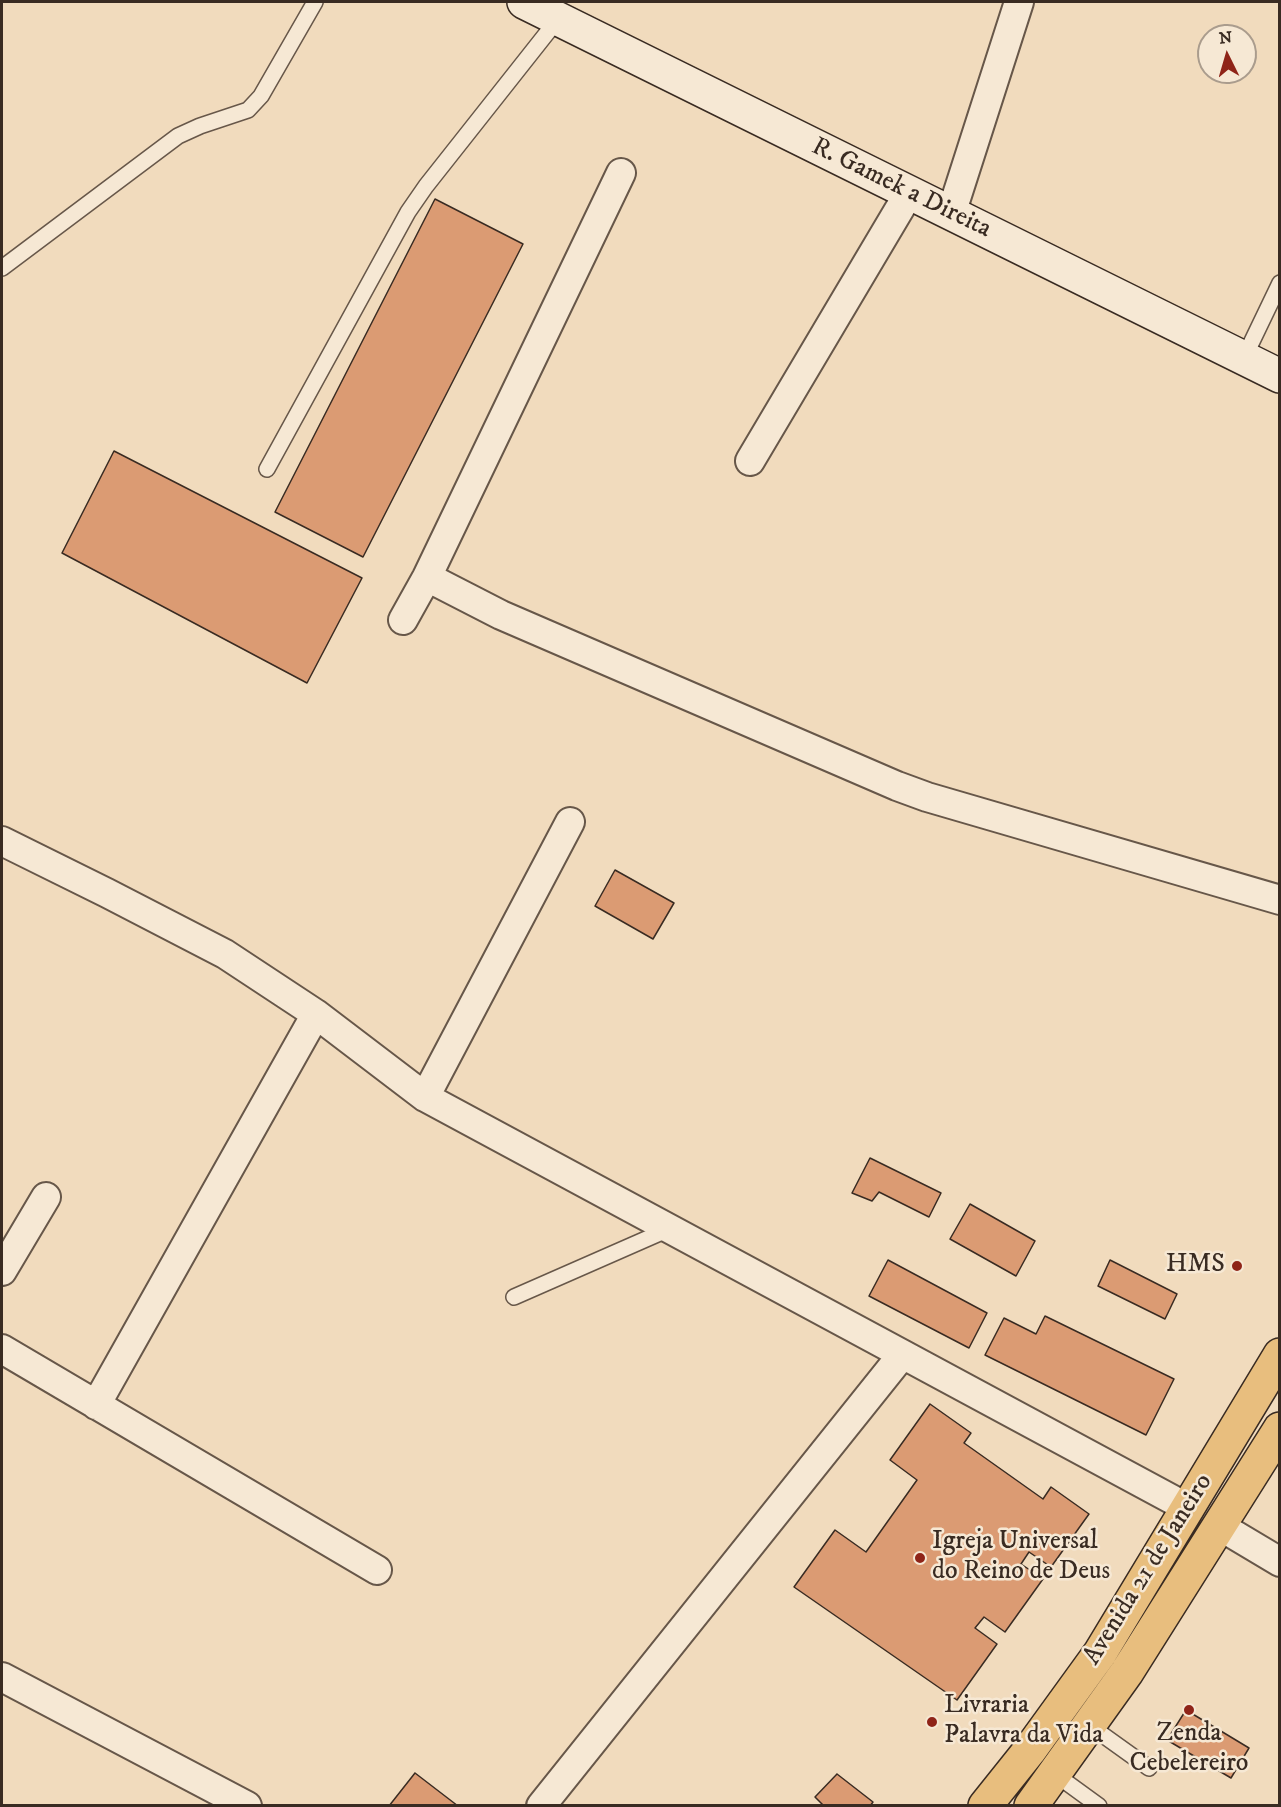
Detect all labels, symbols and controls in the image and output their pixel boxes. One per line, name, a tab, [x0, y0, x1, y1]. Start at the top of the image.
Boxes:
north arrow	[1197, 24, 1257, 84]
text: N	[1218, 28, 1233, 49]
street label: R. Gamek a Direita	[806, 132, 996, 246]
place label: HMS	[1166, 1250, 1225, 1282]
marker: HMS	[1230, 1259, 1244, 1273]
street label: Avenida 21 de Janeiro	[1078, 1469, 1220, 1671]
place label: Igreja Universal do Reino de Deus	[932, 1527, 1110, 1588]
marker: Igreja Universal do Reino de Deus	[913, 1551, 927, 1565]
place label: Livraria Palavra da Vida	[944, 1691, 1103, 1752]
marker: Zenda Cebelereiro	[1182, 1703, 1196, 1717]
marker: Livraria Palavra da Vida	[925, 1715, 939, 1729]
place label: Zenda Cebelereiro	[1130, 1719, 1248, 1780]

